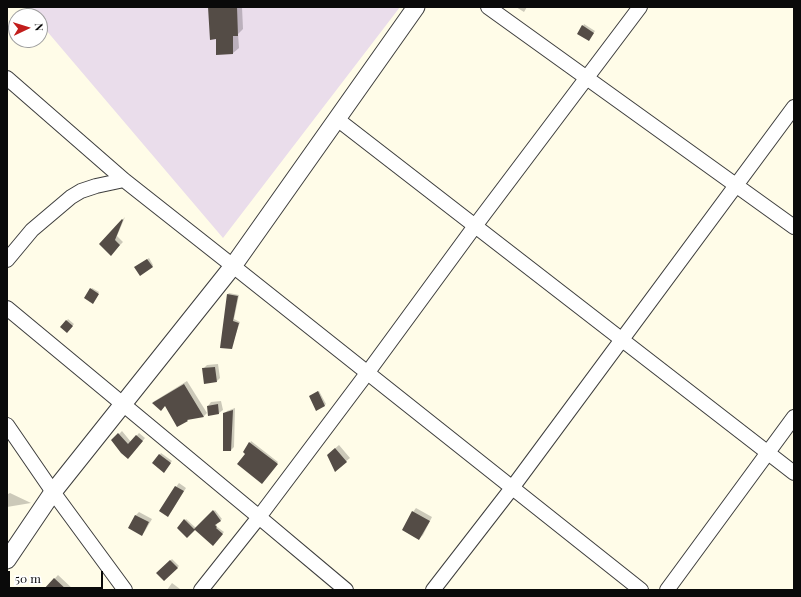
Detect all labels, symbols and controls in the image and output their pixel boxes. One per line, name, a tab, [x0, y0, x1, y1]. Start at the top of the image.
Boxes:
north arrow	[8, 8, 48, 48]
text: N	[32, 23, 47, 32]
scale bar	[10, 563, 105, 589]
text: 50 m	[15, 570, 41, 586]

